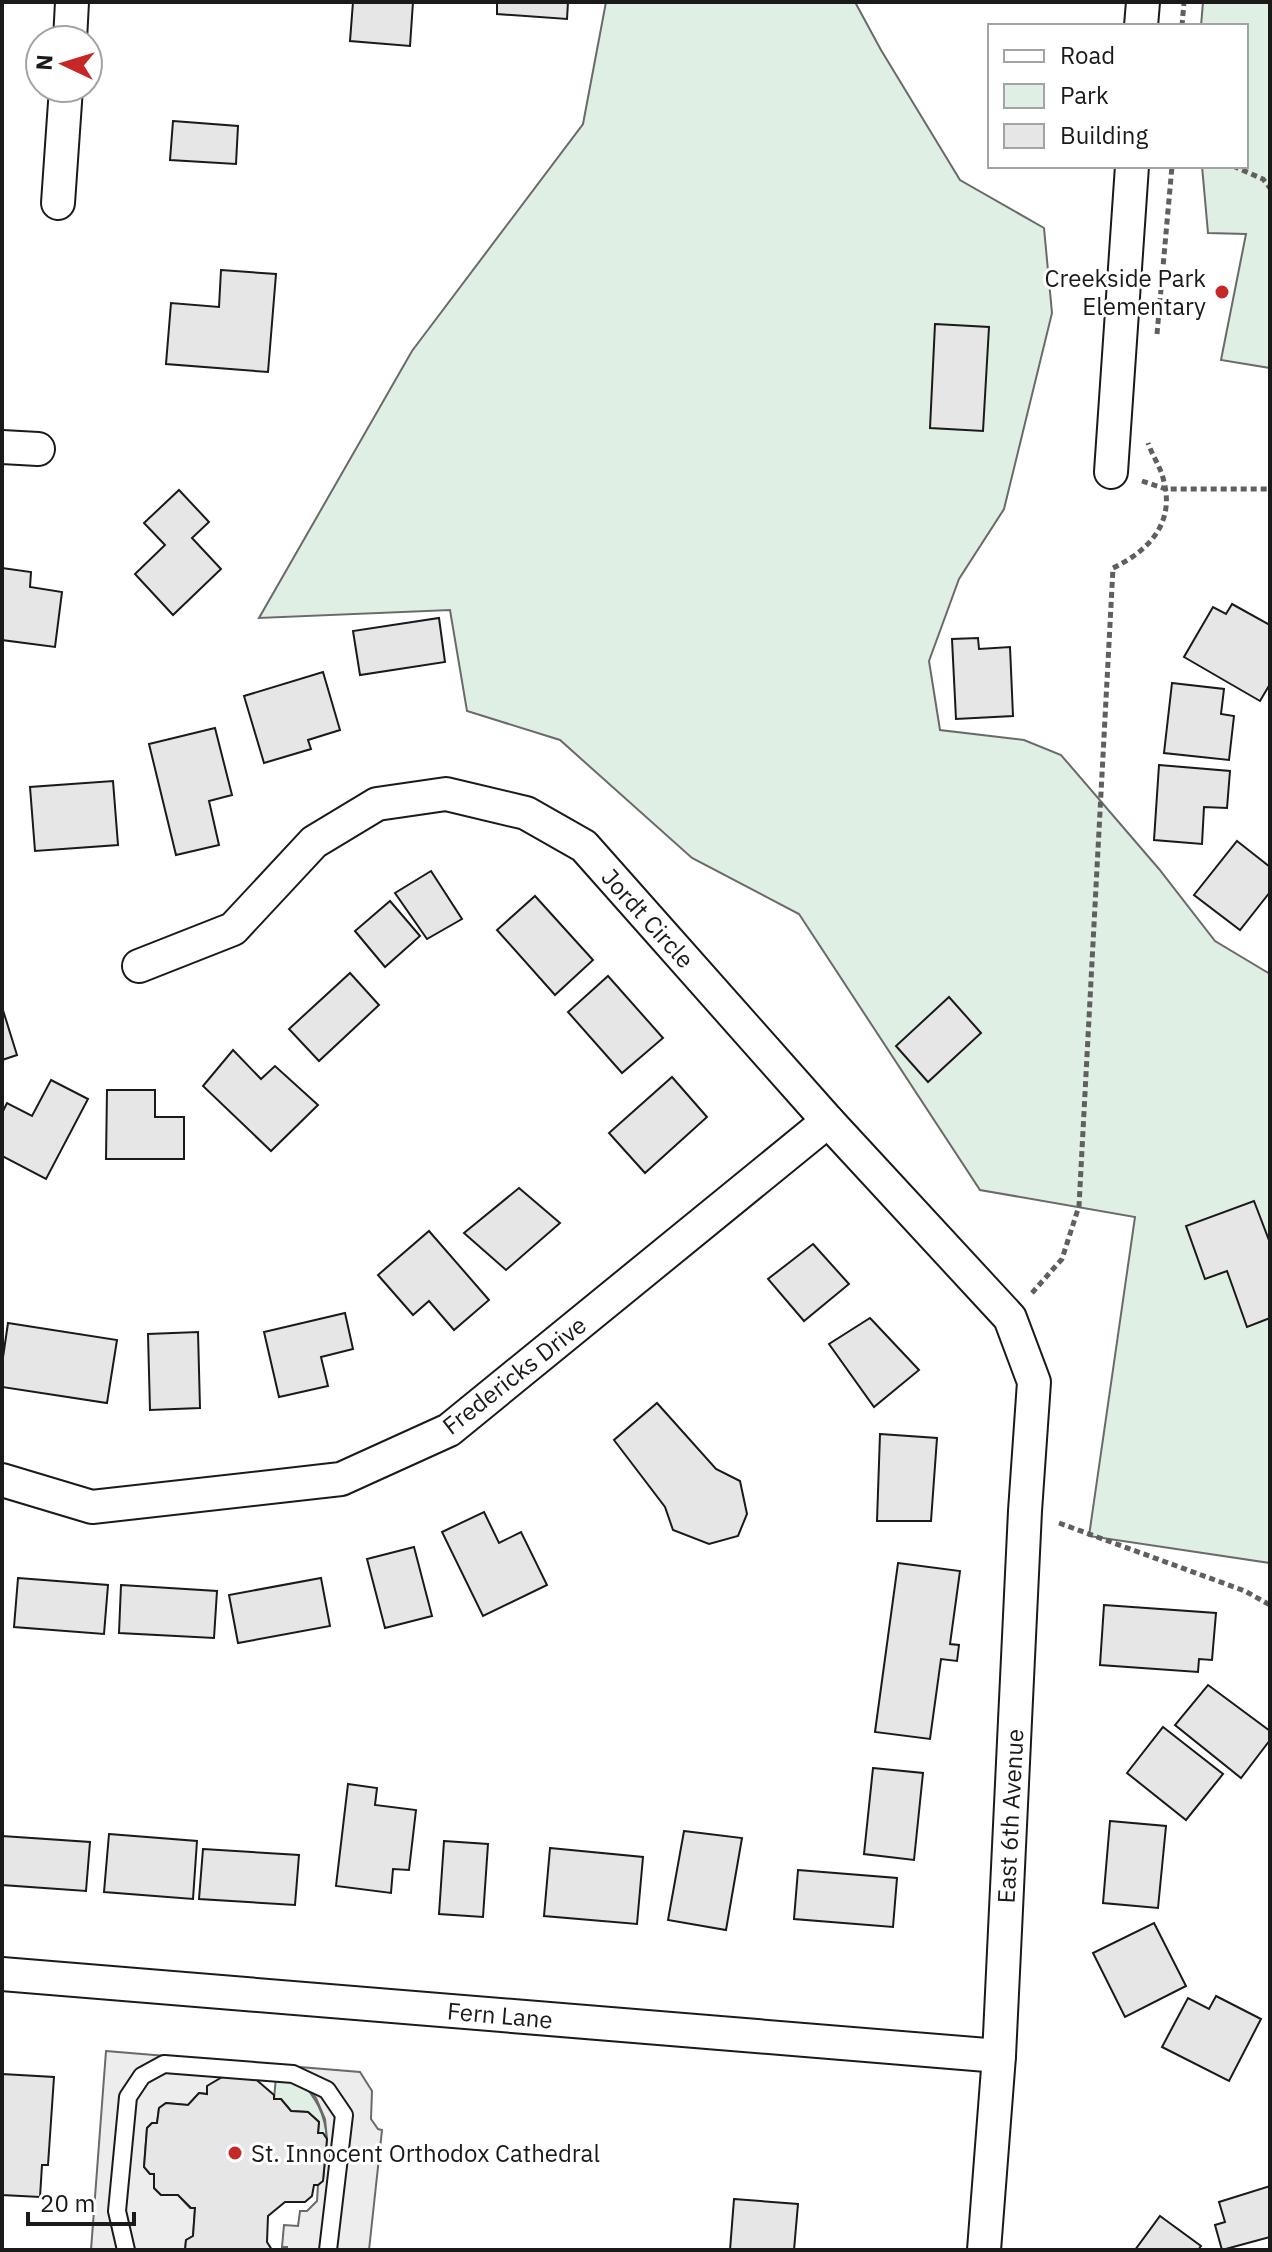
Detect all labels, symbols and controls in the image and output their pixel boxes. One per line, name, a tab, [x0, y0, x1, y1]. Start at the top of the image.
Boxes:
north arrow	[24, 24, 104, 104]
legend	[988, 24, 1248, 168]
text: Road	[1060, 39, 1115, 71]
text: N	[29, 54, 59, 72]
text: Park	[1060, 79, 1109, 111]
text: Building	[1060, 119, 1148, 151]
place label: Creekside Park Elementary	[1045, 262, 1206, 322]
marker: Creekside Park Elementary	[1213, 283, 1231, 301]
street label: Jordt Circle	[595, 861, 701, 975]
street label: Fredericks Drive	[435, 1309, 593, 1441]
street label: East 6th Avenue	[989, 1728, 1031, 1904]
street label: Fern Lane	[446, 1994, 554, 2036]
place label: St. Innocent Orthodox Cathedral	[251, 2137, 600, 2169]
marker: St. Innocent Orthodox Cathedral	[226, 2144, 244, 2162]
scale bar	[28, 2176, 134, 2226]
text: 20 m	[40, 2187, 95, 2219]

